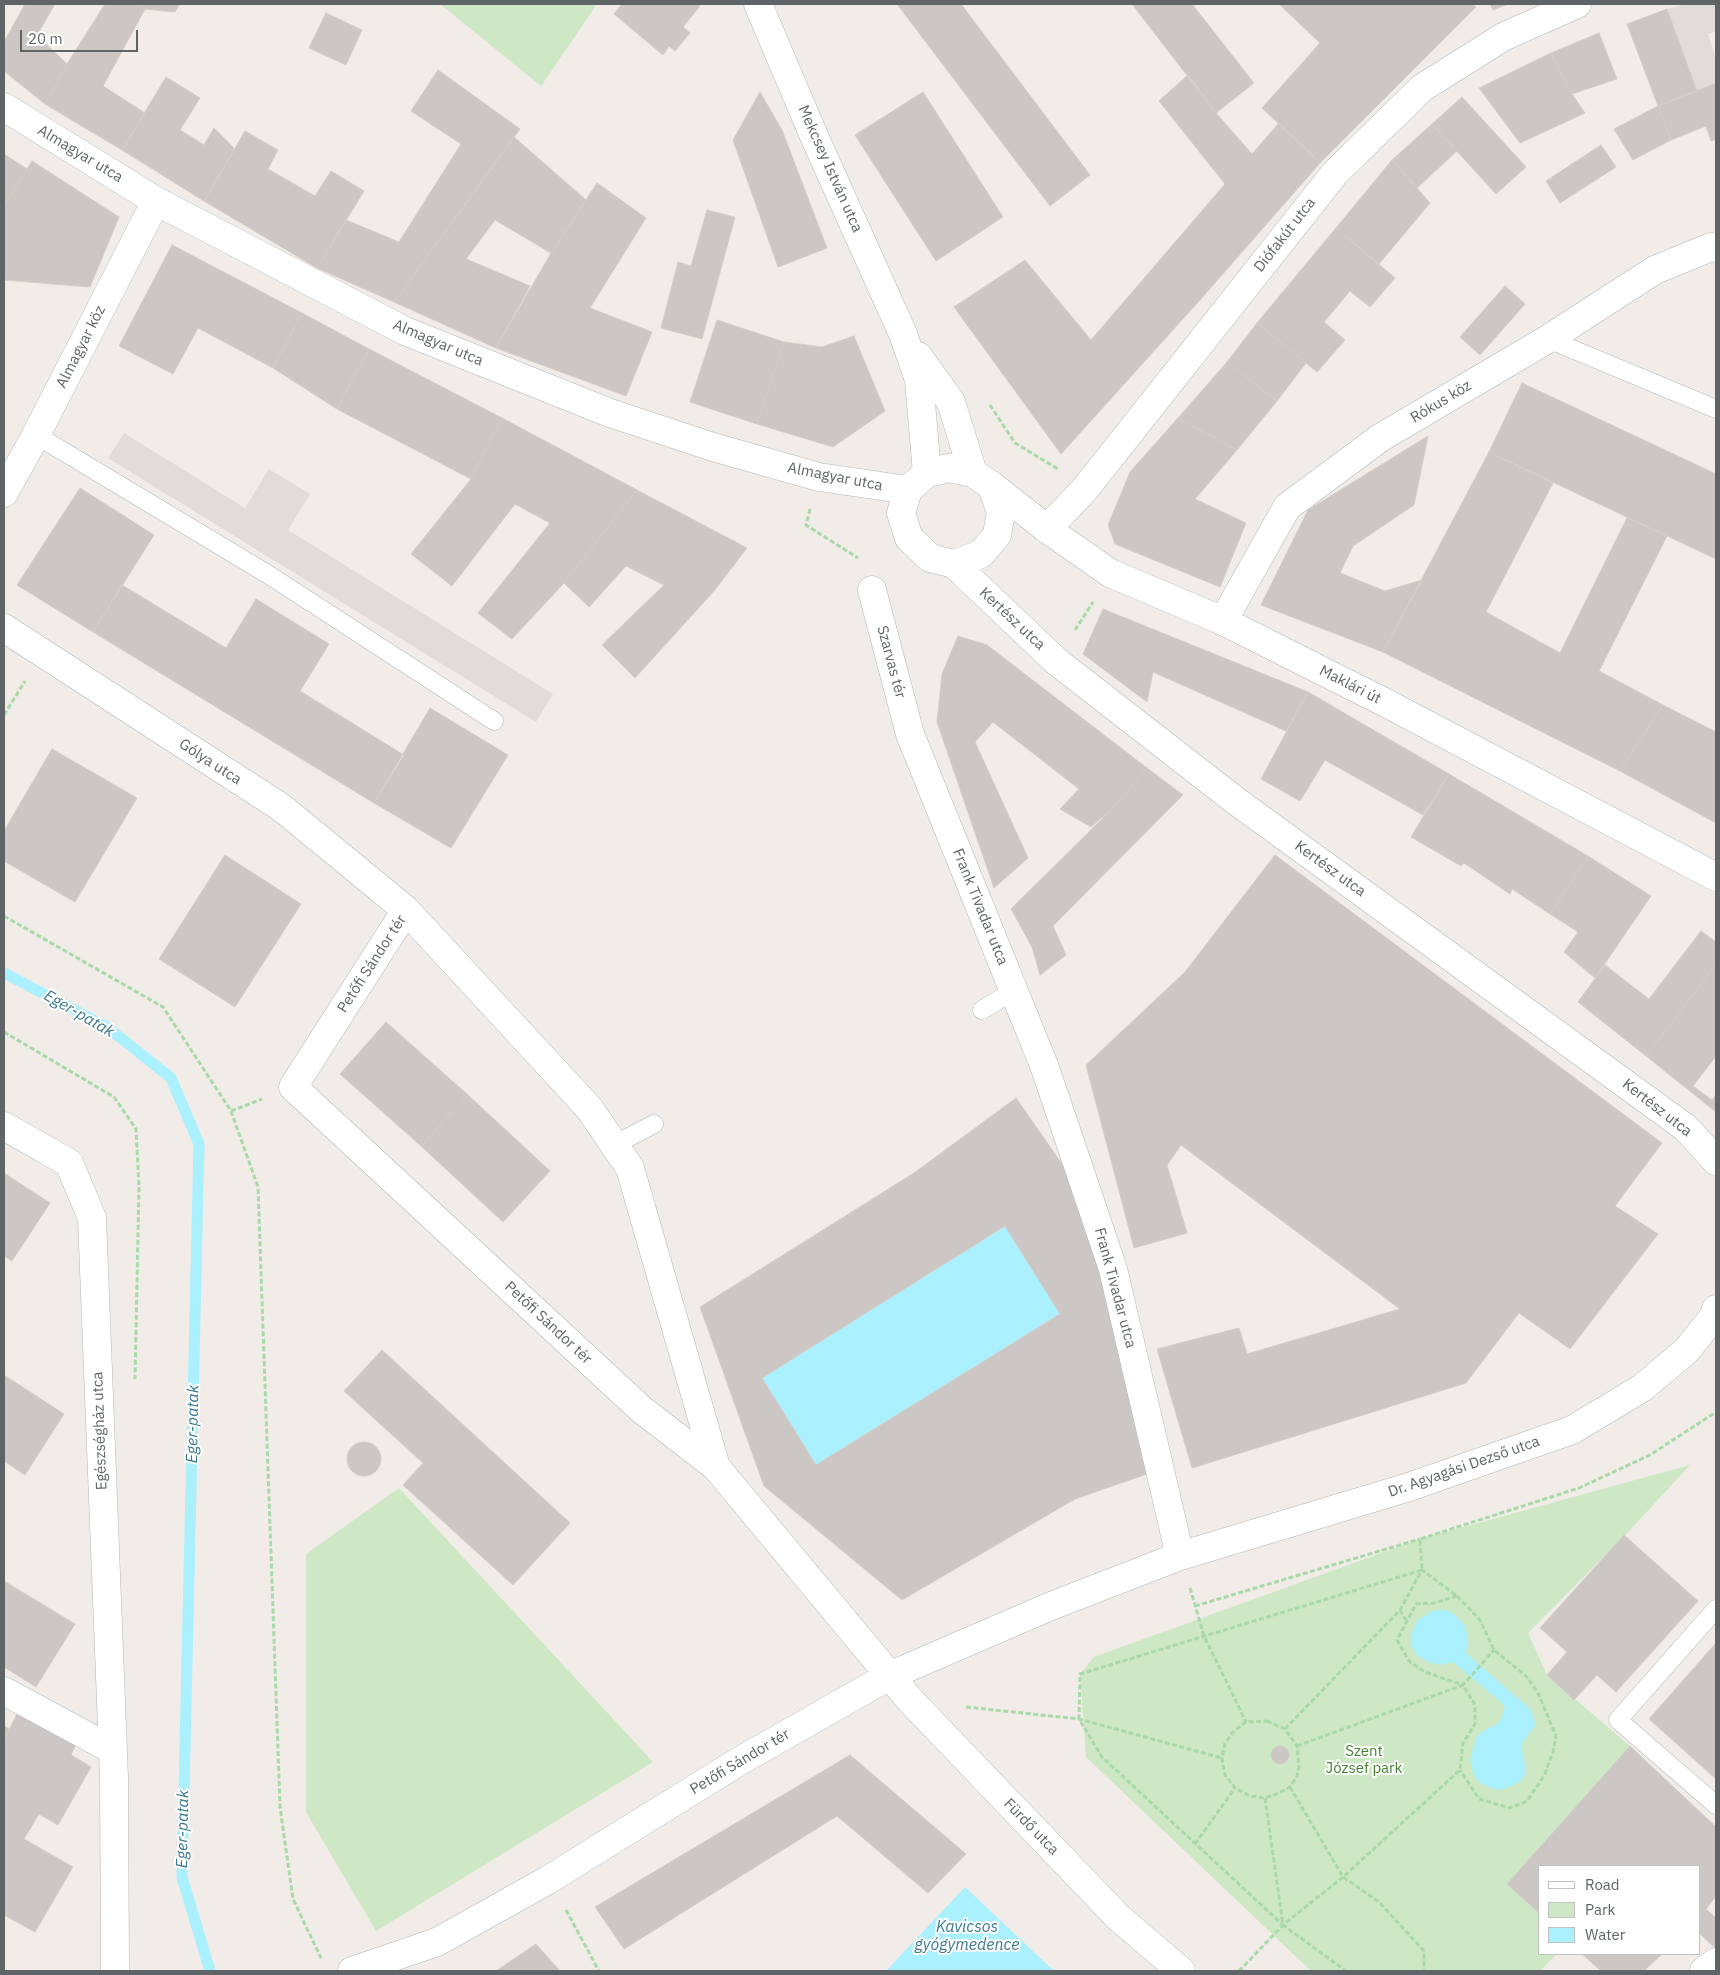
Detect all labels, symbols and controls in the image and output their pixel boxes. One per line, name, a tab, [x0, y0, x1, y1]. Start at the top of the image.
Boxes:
scale bar	[22, 20, 140, 52]
text: 20 m	[28, 29, 63, 48]
street label: Mekcsey István utca	[794, 103, 866, 235]
street label: Almagyar utca	[34, 121, 126, 187]
street label: Diófakút utca	[1250, 194, 1320, 276]
street label: Almagyar köz	[53, 303, 109, 391]
street label: Almagyar utca	[390, 316, 486, 370]
street label: Rókus köz	[1407, 377, 1475, 427]
street label: Almagyar utca	[786, 459, 884, 495]
street label: Kertész utca	[975, 584, 1049, 654]
street label: Szarvas tér	[873, 624, 909, 700]
street label: Maklári út	[1316, 662, 1384, 708]
street label: Gólya utca	[175, 735, 245, 789]
street label: Kertész utca	[1291, 837, 1369, 901]
street label: Frank Tivadar utca	[948, 846, 1012, 968]
street label: Petőfi Sándor tér	[334, 912, 410, 1016]
water label: Eger-patak	[40, 986, 118, 1042]
street label: Kertész utca	[1619, 1075, 1695, 1141]
street label: Frank Tivadar utca	[1090, 1226, 1140, 1350]
street label: Petőfi Sándor tér	[501, 1278, 595, 1368]
street label: Egészségház utca	[89, 1371, 111, 1491]
water label: Eger-patak	[183, 1385, 203, 1463]
street label: Dr. Agyagási Dezső utca	[1386, 1433, 1542, 1501]
street label: Petőfi Sándor tér	[687, 1725, 793, 1799]
park label: Szent József park	[1326, 1743, 1402, 1778]
water label: Eger-patak	[173, 1790, 193, 1868]
street label: Fürdő utca	[1000, 1795, 1062, 1859]
legend	[1538, 1865, 1700, 1955]
text: Road	[1585, 1875, 1620, 1894]
text: Park	[1585, 1900, 1615, 1919]
water label: Kavicsos gyógymedence	[915, 1917, 1019, 1955]
text: Water	[1585, 1925, 1625, 1944]

